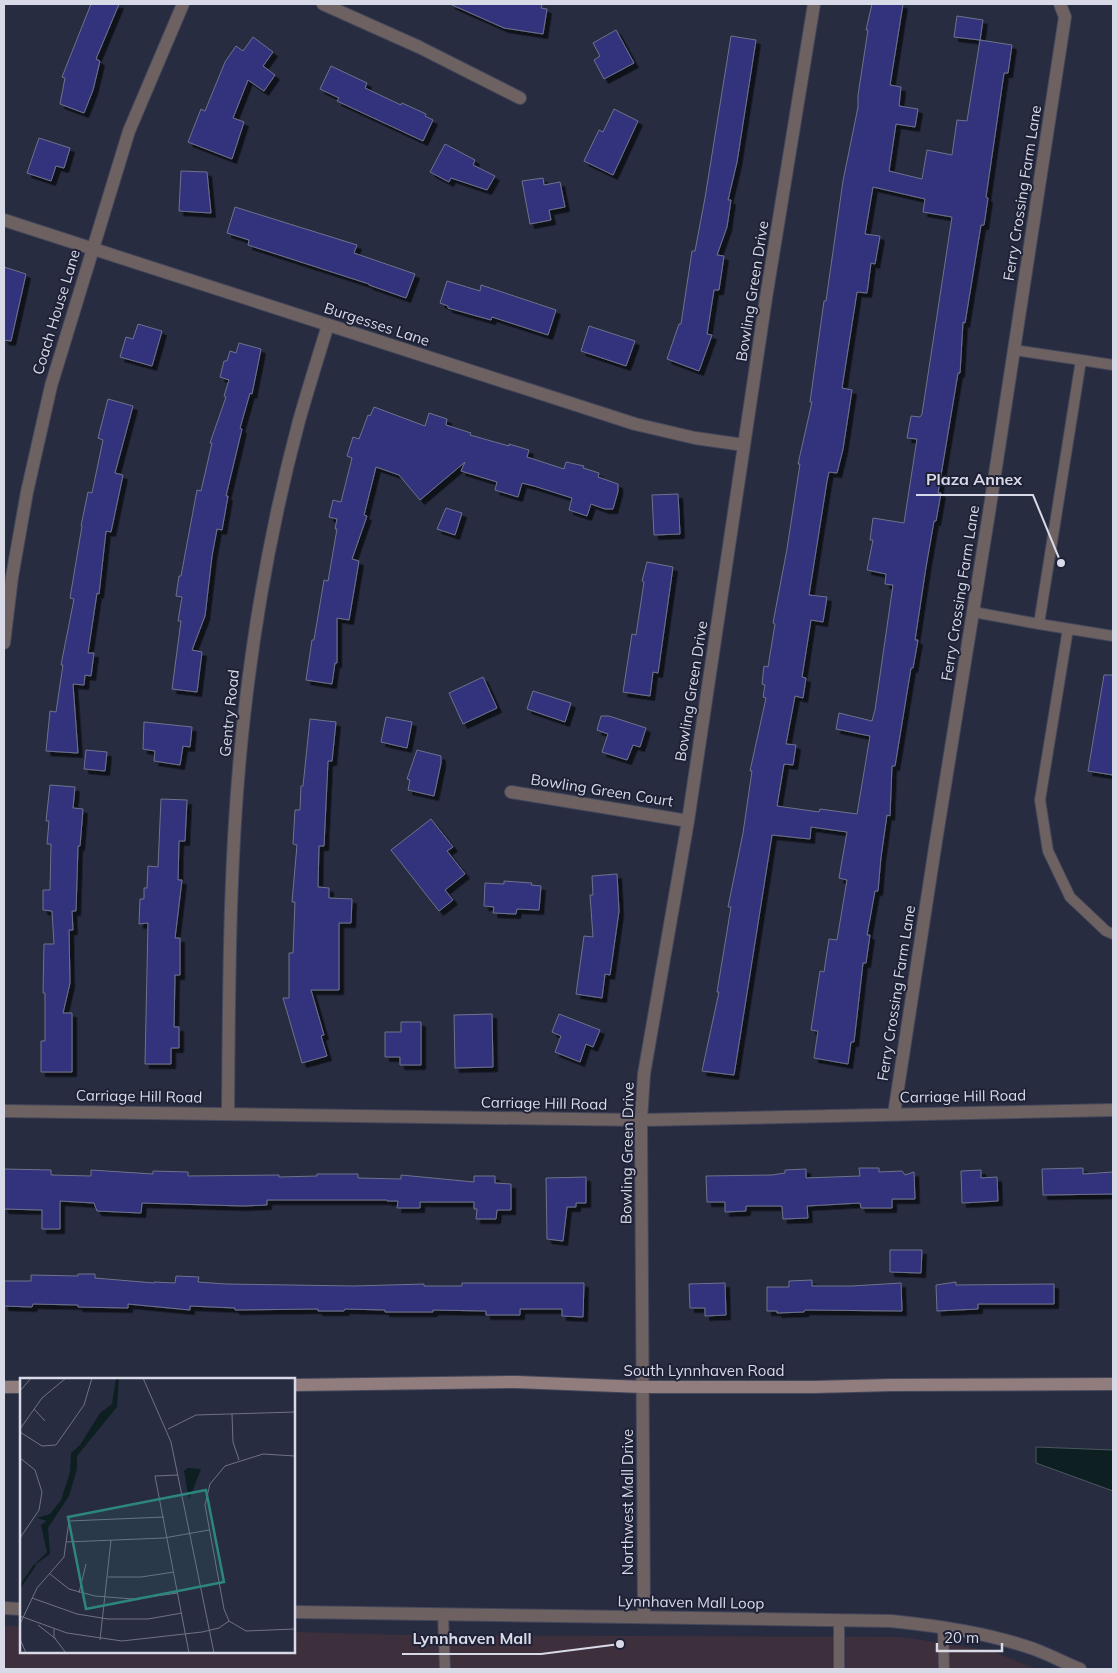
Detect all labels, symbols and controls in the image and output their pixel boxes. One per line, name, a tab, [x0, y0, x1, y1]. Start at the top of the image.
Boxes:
street label: Ferry Crossing Farm Lane	[999, 104, 1045, 282]
street label: Bowling Green Drive	[731, 219, 773, 363]
street label: Coach House Lane	[28, 247, 84, 377]
street label: Burgesses Lane	[322, 298, 432, 350]
callout: Plaza Annex	[916, 464, 1033, 495]
text: Plaza Annex	[926, 469, 1022, 489]
street label: Ferry Crossing Farm Lane	[937, 504, 983, 682]
street label: Bowling Green Drive	[670, 619, 712, 763]
street label: Gentry Road	[215, 668, 243, 758]
street label: Bowling Green Court	[529, 769, 675, 811]
street label: Ferry Crossing Farm Lane	[873, 904, 919, 1082]
street label: Bowling Green Drive	[616, 1082, 638, 1224]
street label: Carriage Hill Road	[76, 1085, 202, 1107]
street label: Carriage Hill Road	[900, 1085, 1026, 1107]
street label: Carriage Hill Road	[481, 1092, 607, 1114]
street label: South Lynnhaven Road	[624, 1361, 784, 1380]
inset map	[20, 1378, 295, 1653]
street label: Northwest Mall Drive	[618, 1429, 637, 1575]
street label: Lynnhaven Mall Loop	[618, 1591, 764, 1613]
scale bar	[937, 1620, 1002, 1652]
callout: Lynnhaven Mall	[402, 1623, 541, 1654]
text: Lynnhaven Mall	[412, 1628, 532, 1648]
text: 20 m	[944, 1628, 979, 1647]

